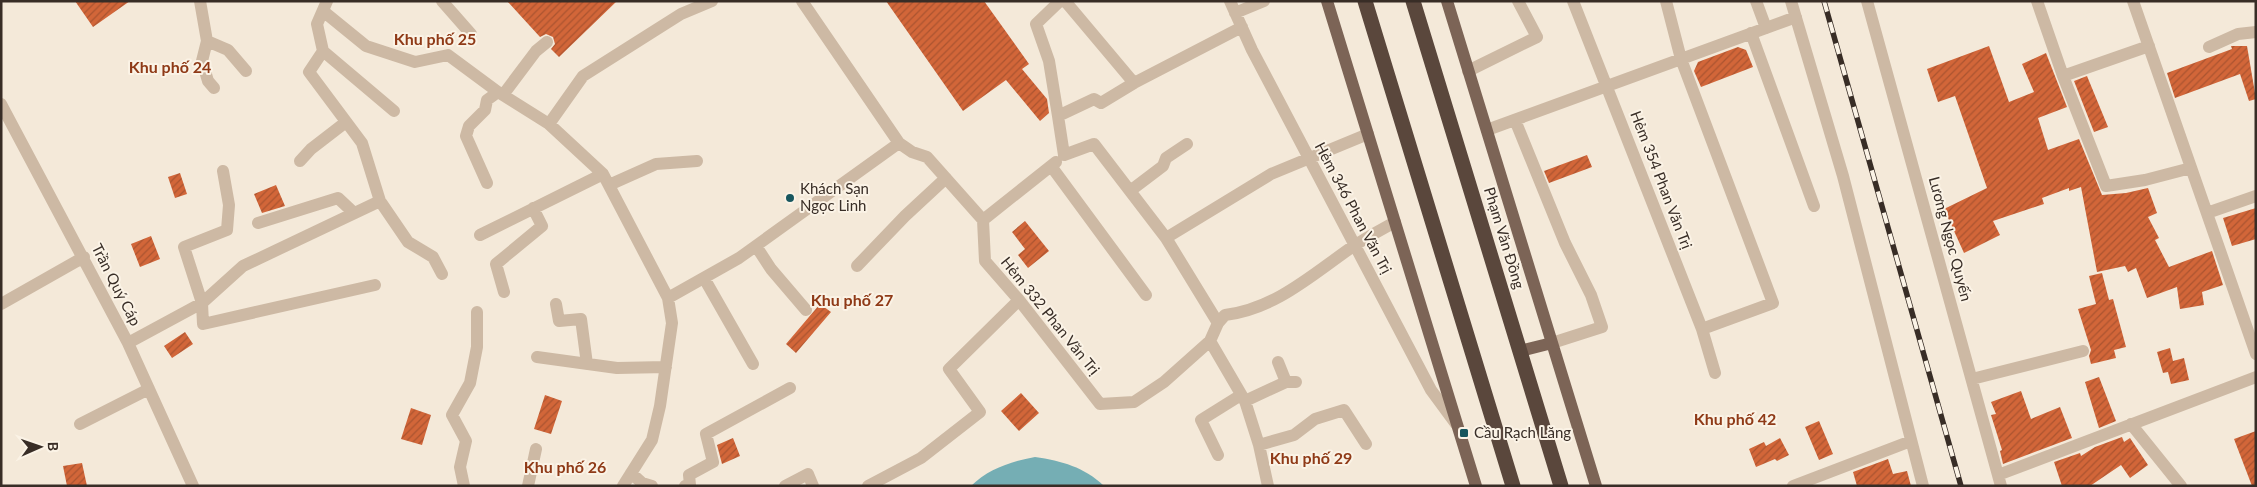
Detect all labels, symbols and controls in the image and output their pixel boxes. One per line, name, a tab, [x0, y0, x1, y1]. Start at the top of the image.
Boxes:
district label: Khu phố 25	[394, 29, 476, 48]
district label: Khu phố 24	[129, 57, 211, 76]
street label: Hẻm 354 Phan Văn Trị	[1627, 108, 1697, 251]
street label: Hẻm 346 Phan Văn Trị	[1312, 139, 1396, 276]
street label: Lương Ngọc Quyến	[1926, 174, 1976, 303]
place label: Khách Sạn Ngọc Linh	[800, 179, 869, 214]
street label: Phạm Văn Đồng	[1481, 185, 1529, 291]
marker: Khách Sạn Ngọc Linh	[784, 192, 796, 204]
street label: Trần Quý Cáp	[89, 241, 145, 329]
street label: Hẻm 332 Phan Văn Trị	[998, 253, 1104, 378]
district label: Khu phố 27	[811, 290, 893, 309]
district label: Khu phố 42	[1694, 409, 1776, 428]
north arrow	[15, 422, 65, 472]
place label: Cầu Rạch Lăng	[1474, 423, 1571, 441]
marker: Cầu Rạch Lăng	[1458, 427, 1470, 439]
text: B	[45, 442, 62, 451]
district label: Khu phố 29	[1270, 448, 1352, 467]
district label: Khu phố 26	[524, 457, 606, 476]

